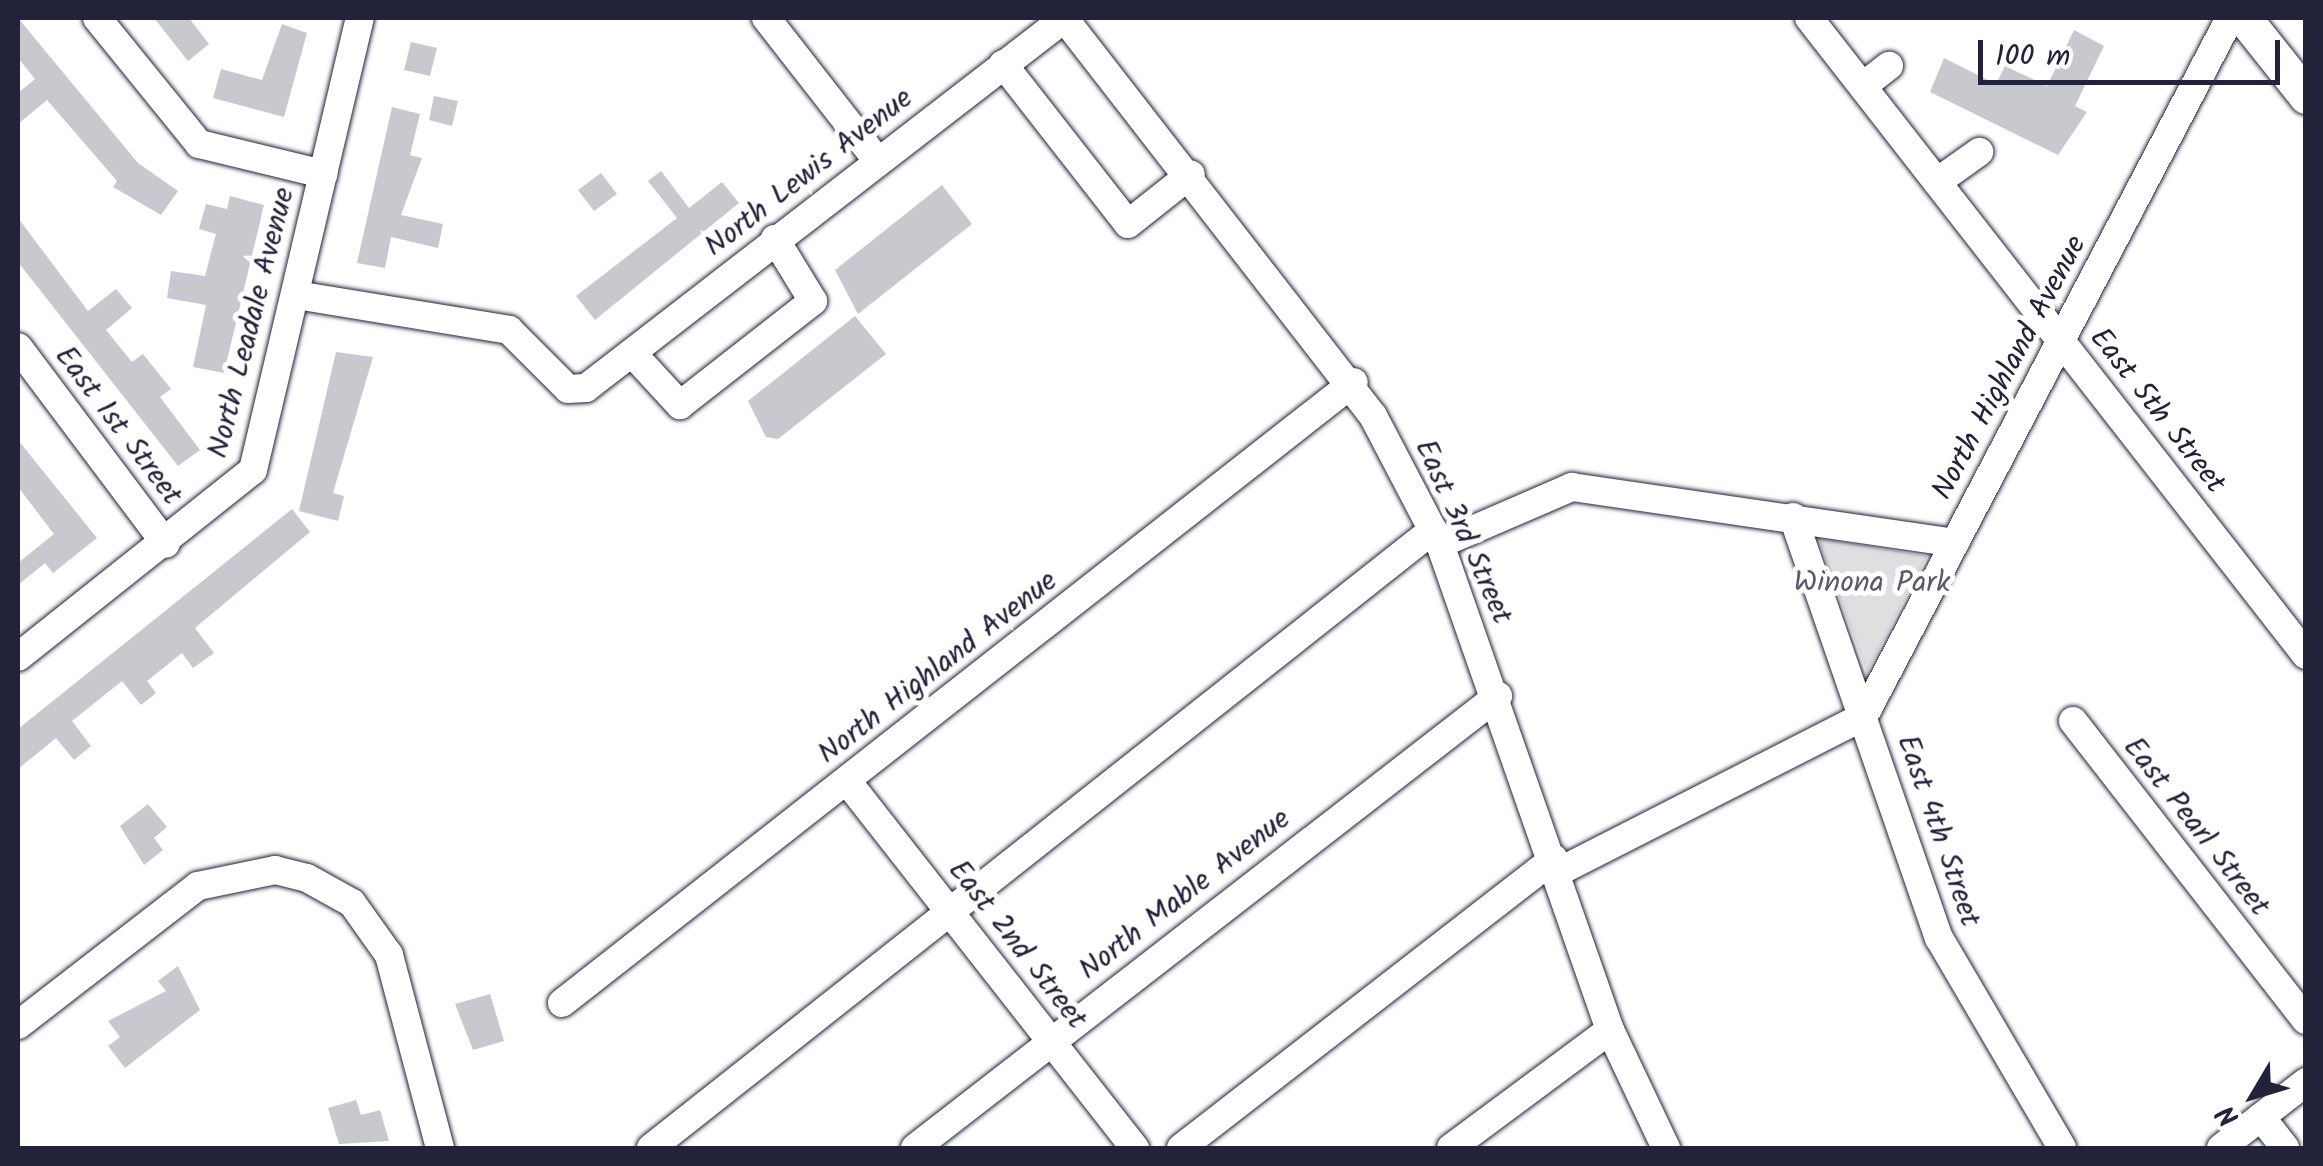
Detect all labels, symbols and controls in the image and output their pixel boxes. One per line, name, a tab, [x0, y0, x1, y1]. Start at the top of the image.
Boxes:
scale bar	[1983, 20, 2286, 82]
text: 100 m	[1995, 33, 2070, 81]
street label: North Lewis Avenue	[698, 81, 920, 265]
street label: North Leadale Avenue	[201, 184, 303, 462]
street label: North Highland Avenue	[1925, 230, 2095, 506]
street label: East 5th Street	[2081, 321, 2233, 501]
street label: East 1st Street	[46, 339, 190, 513]
street label: East 3rd Street	[1406, 434, 1520, 630]
street label: North Highland Avenue	[811, 563, 1065, 773]
park label: Winona Park	[1794, 565, 1950, 601]
street label: East 4th Street	[1888, 730, 1988, 932]
street label: East Pearl Street	[2115, 730, 2277, 924]
street label: North Mable Avenue	[1072, 801, 1298, 989]
street label: East 2nd Street	[940, 853, 1094, 1037]
north arrow	[2203, 1046, 2303, 1146]
text: N	[2206, 1094, 2252, 1136]

